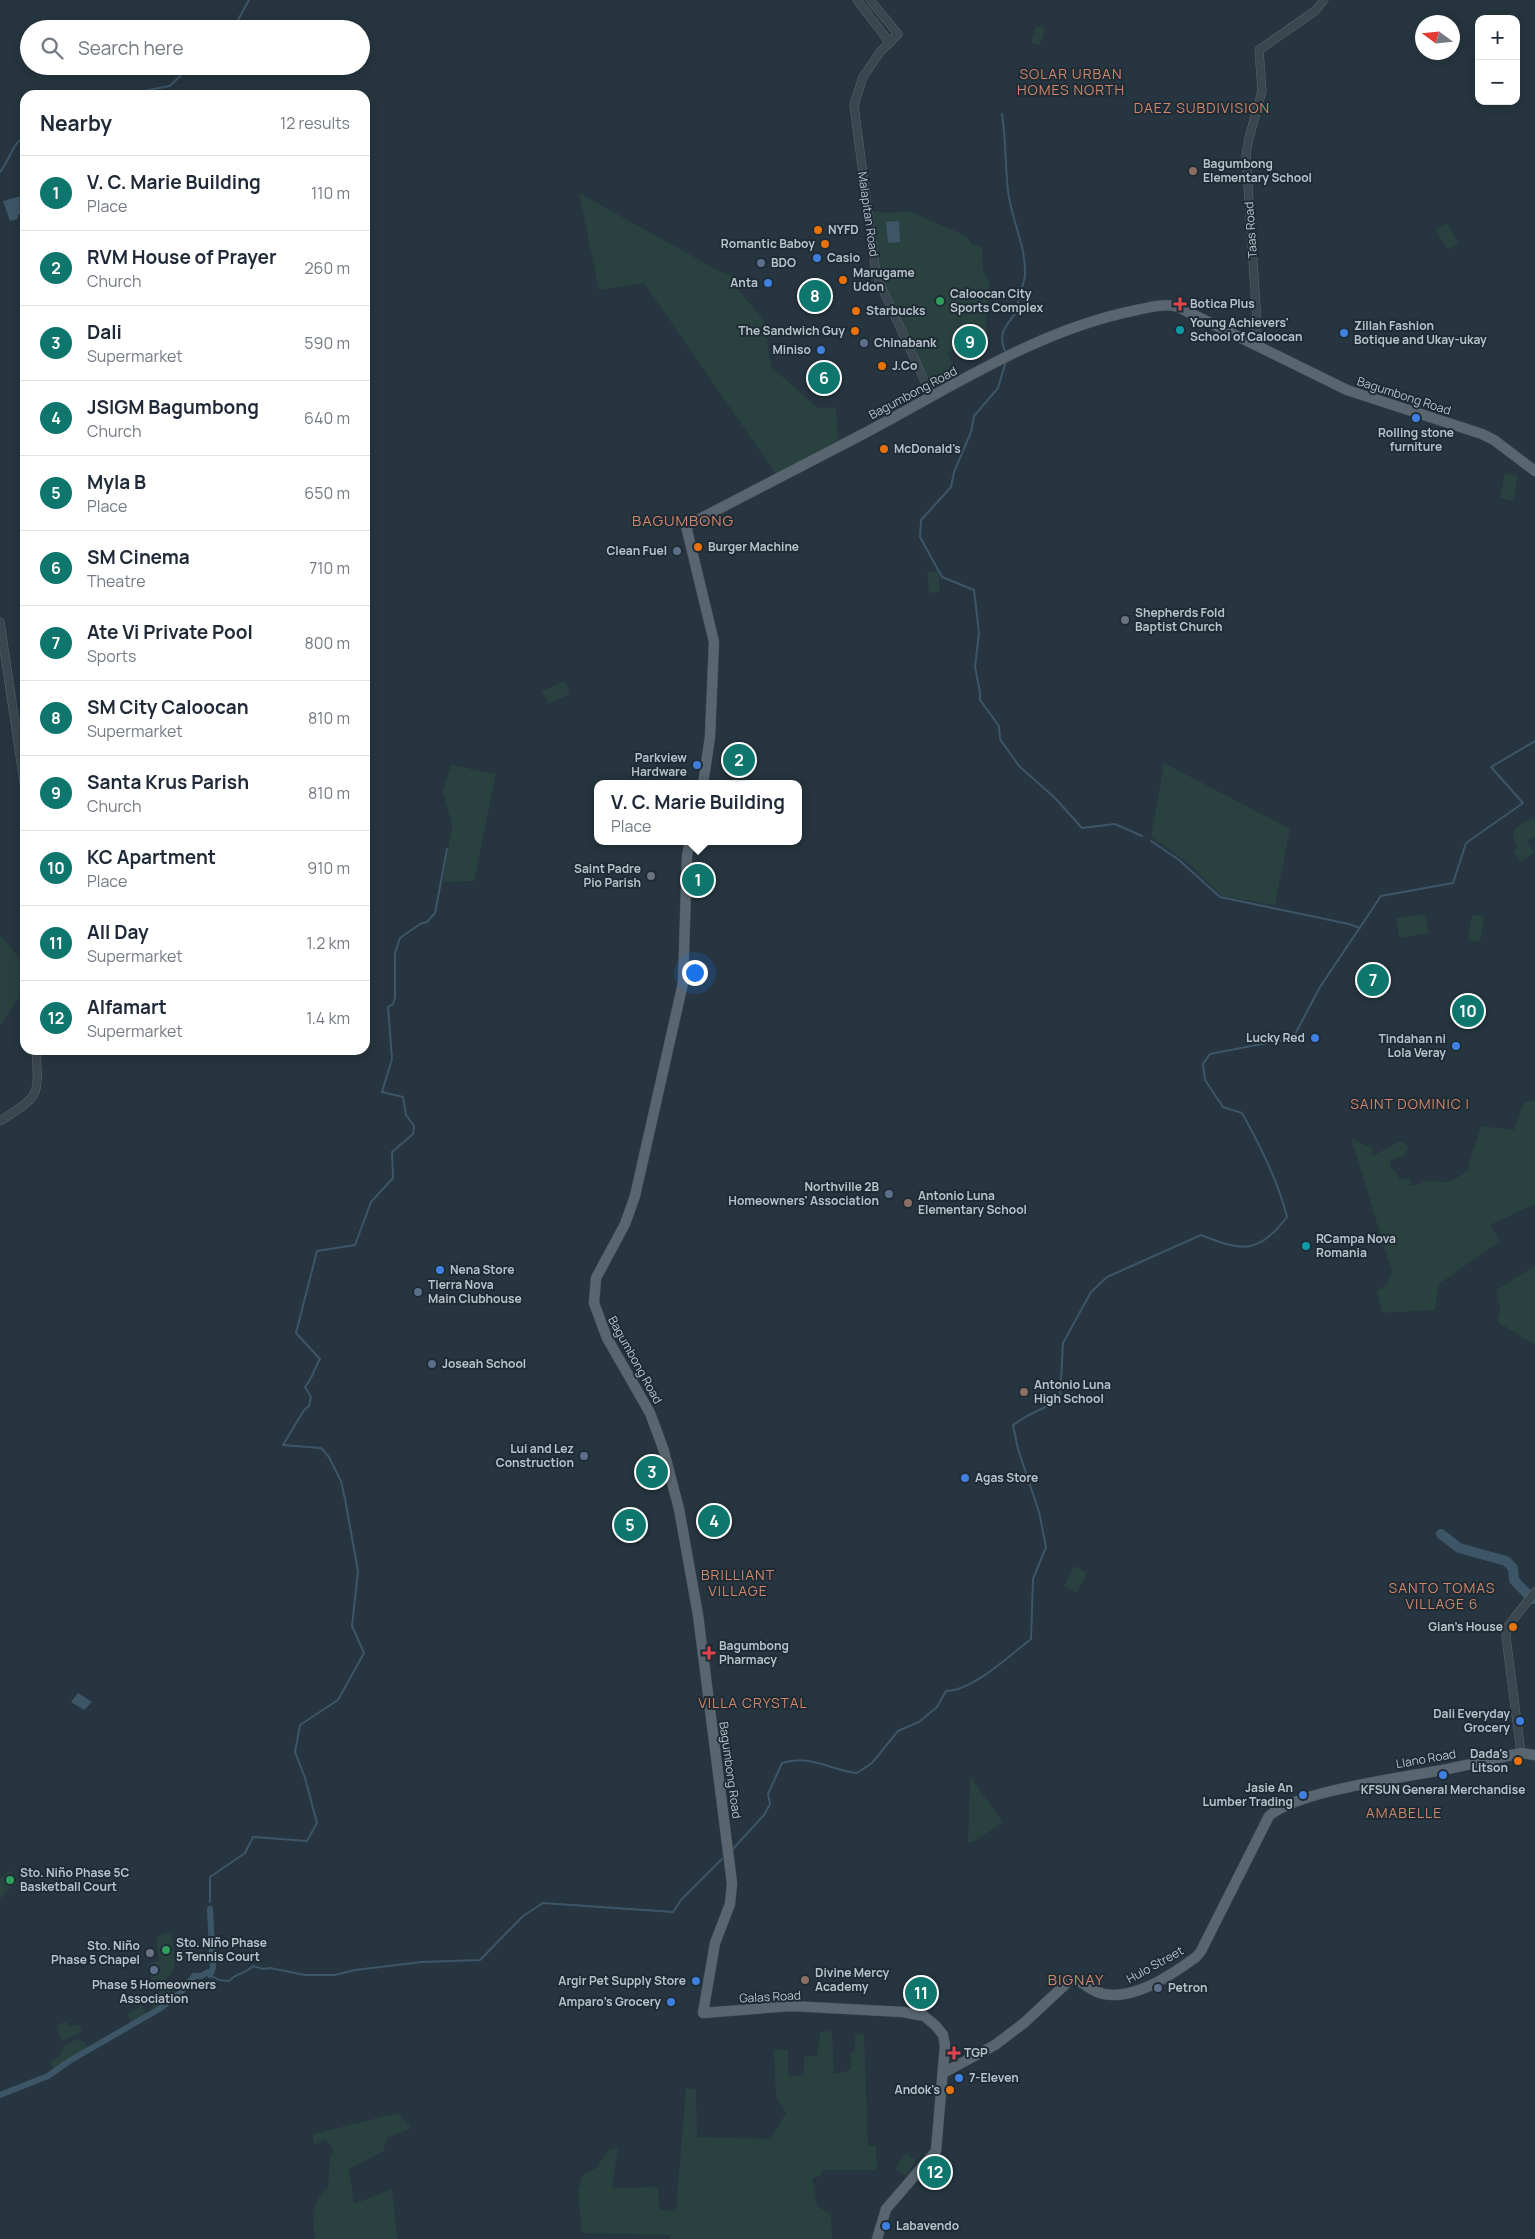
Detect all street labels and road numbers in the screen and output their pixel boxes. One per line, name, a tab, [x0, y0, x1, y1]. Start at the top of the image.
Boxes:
street label: Malapitan Road	[854, 170, 883, 257]
street label: Taas Road	[1240, 201, 1261, 259]
street label: Bagumbong Road	[866, 362, 960, 423]
street label: Bagumbong Road	[1355, 372, 1453, 419]
street label: Bagumbong Road	[604, 1313, 667, 1407]
street label: Bagumbong Road	[715, 1720, 746, 1819]
street label: Llano Road	[1395, 1745, 1457, 1772]
street label: Hulo Street	[1123, 1942, 1187, 1987]
street label: Galas Road	[739, 1986, 801, 2007]

